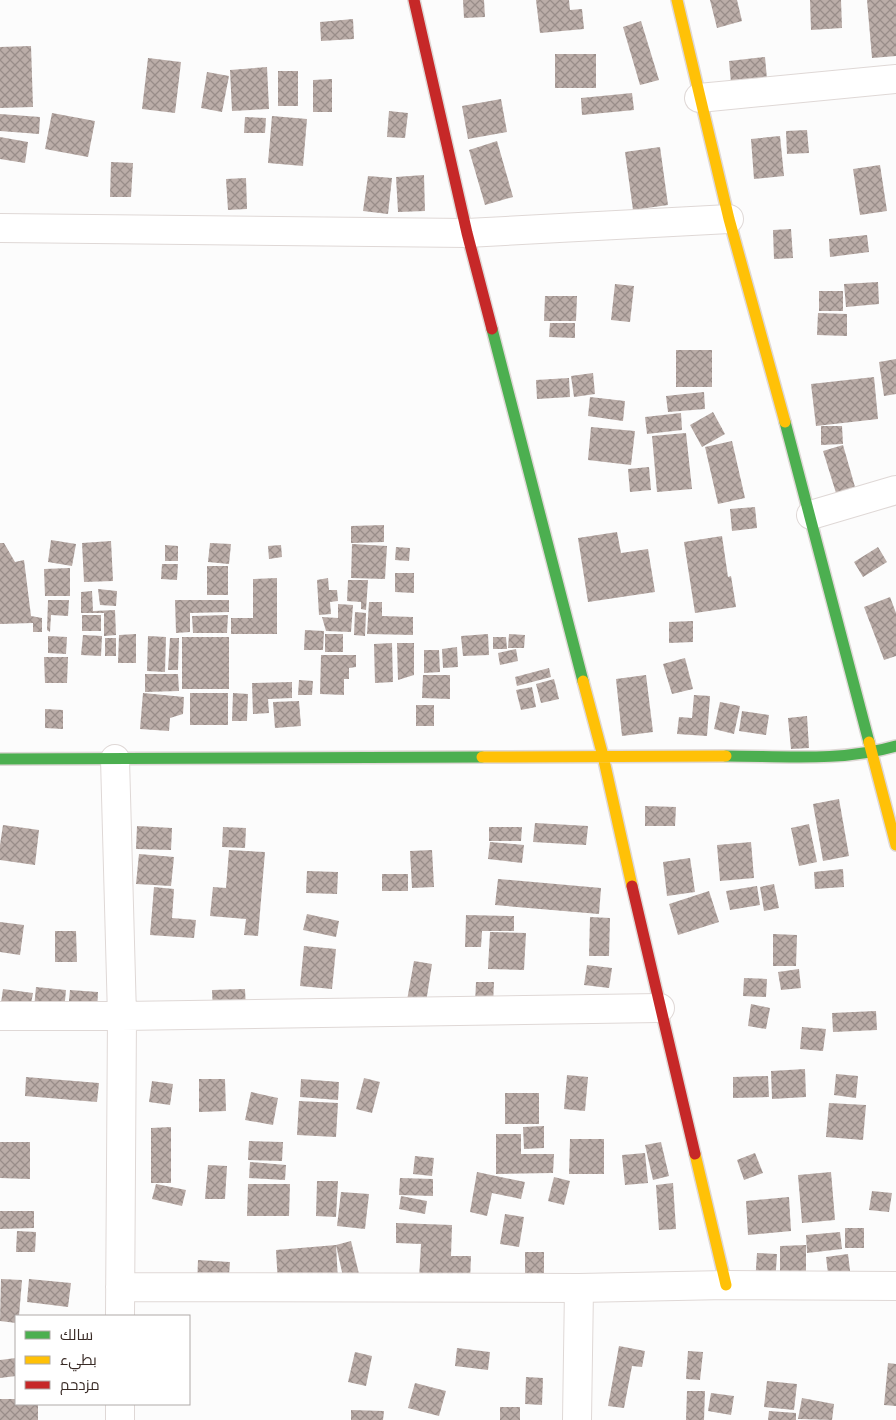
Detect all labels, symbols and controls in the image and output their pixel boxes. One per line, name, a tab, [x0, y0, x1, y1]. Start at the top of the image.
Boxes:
legend	[15, 1315, 190, 1405]
text: سالك	[60, 1325, 93, 1343]
text: بطيء	[60, 1350, 97, 1372]
text: مزدحم	[60, 1375, 100, 1395]

